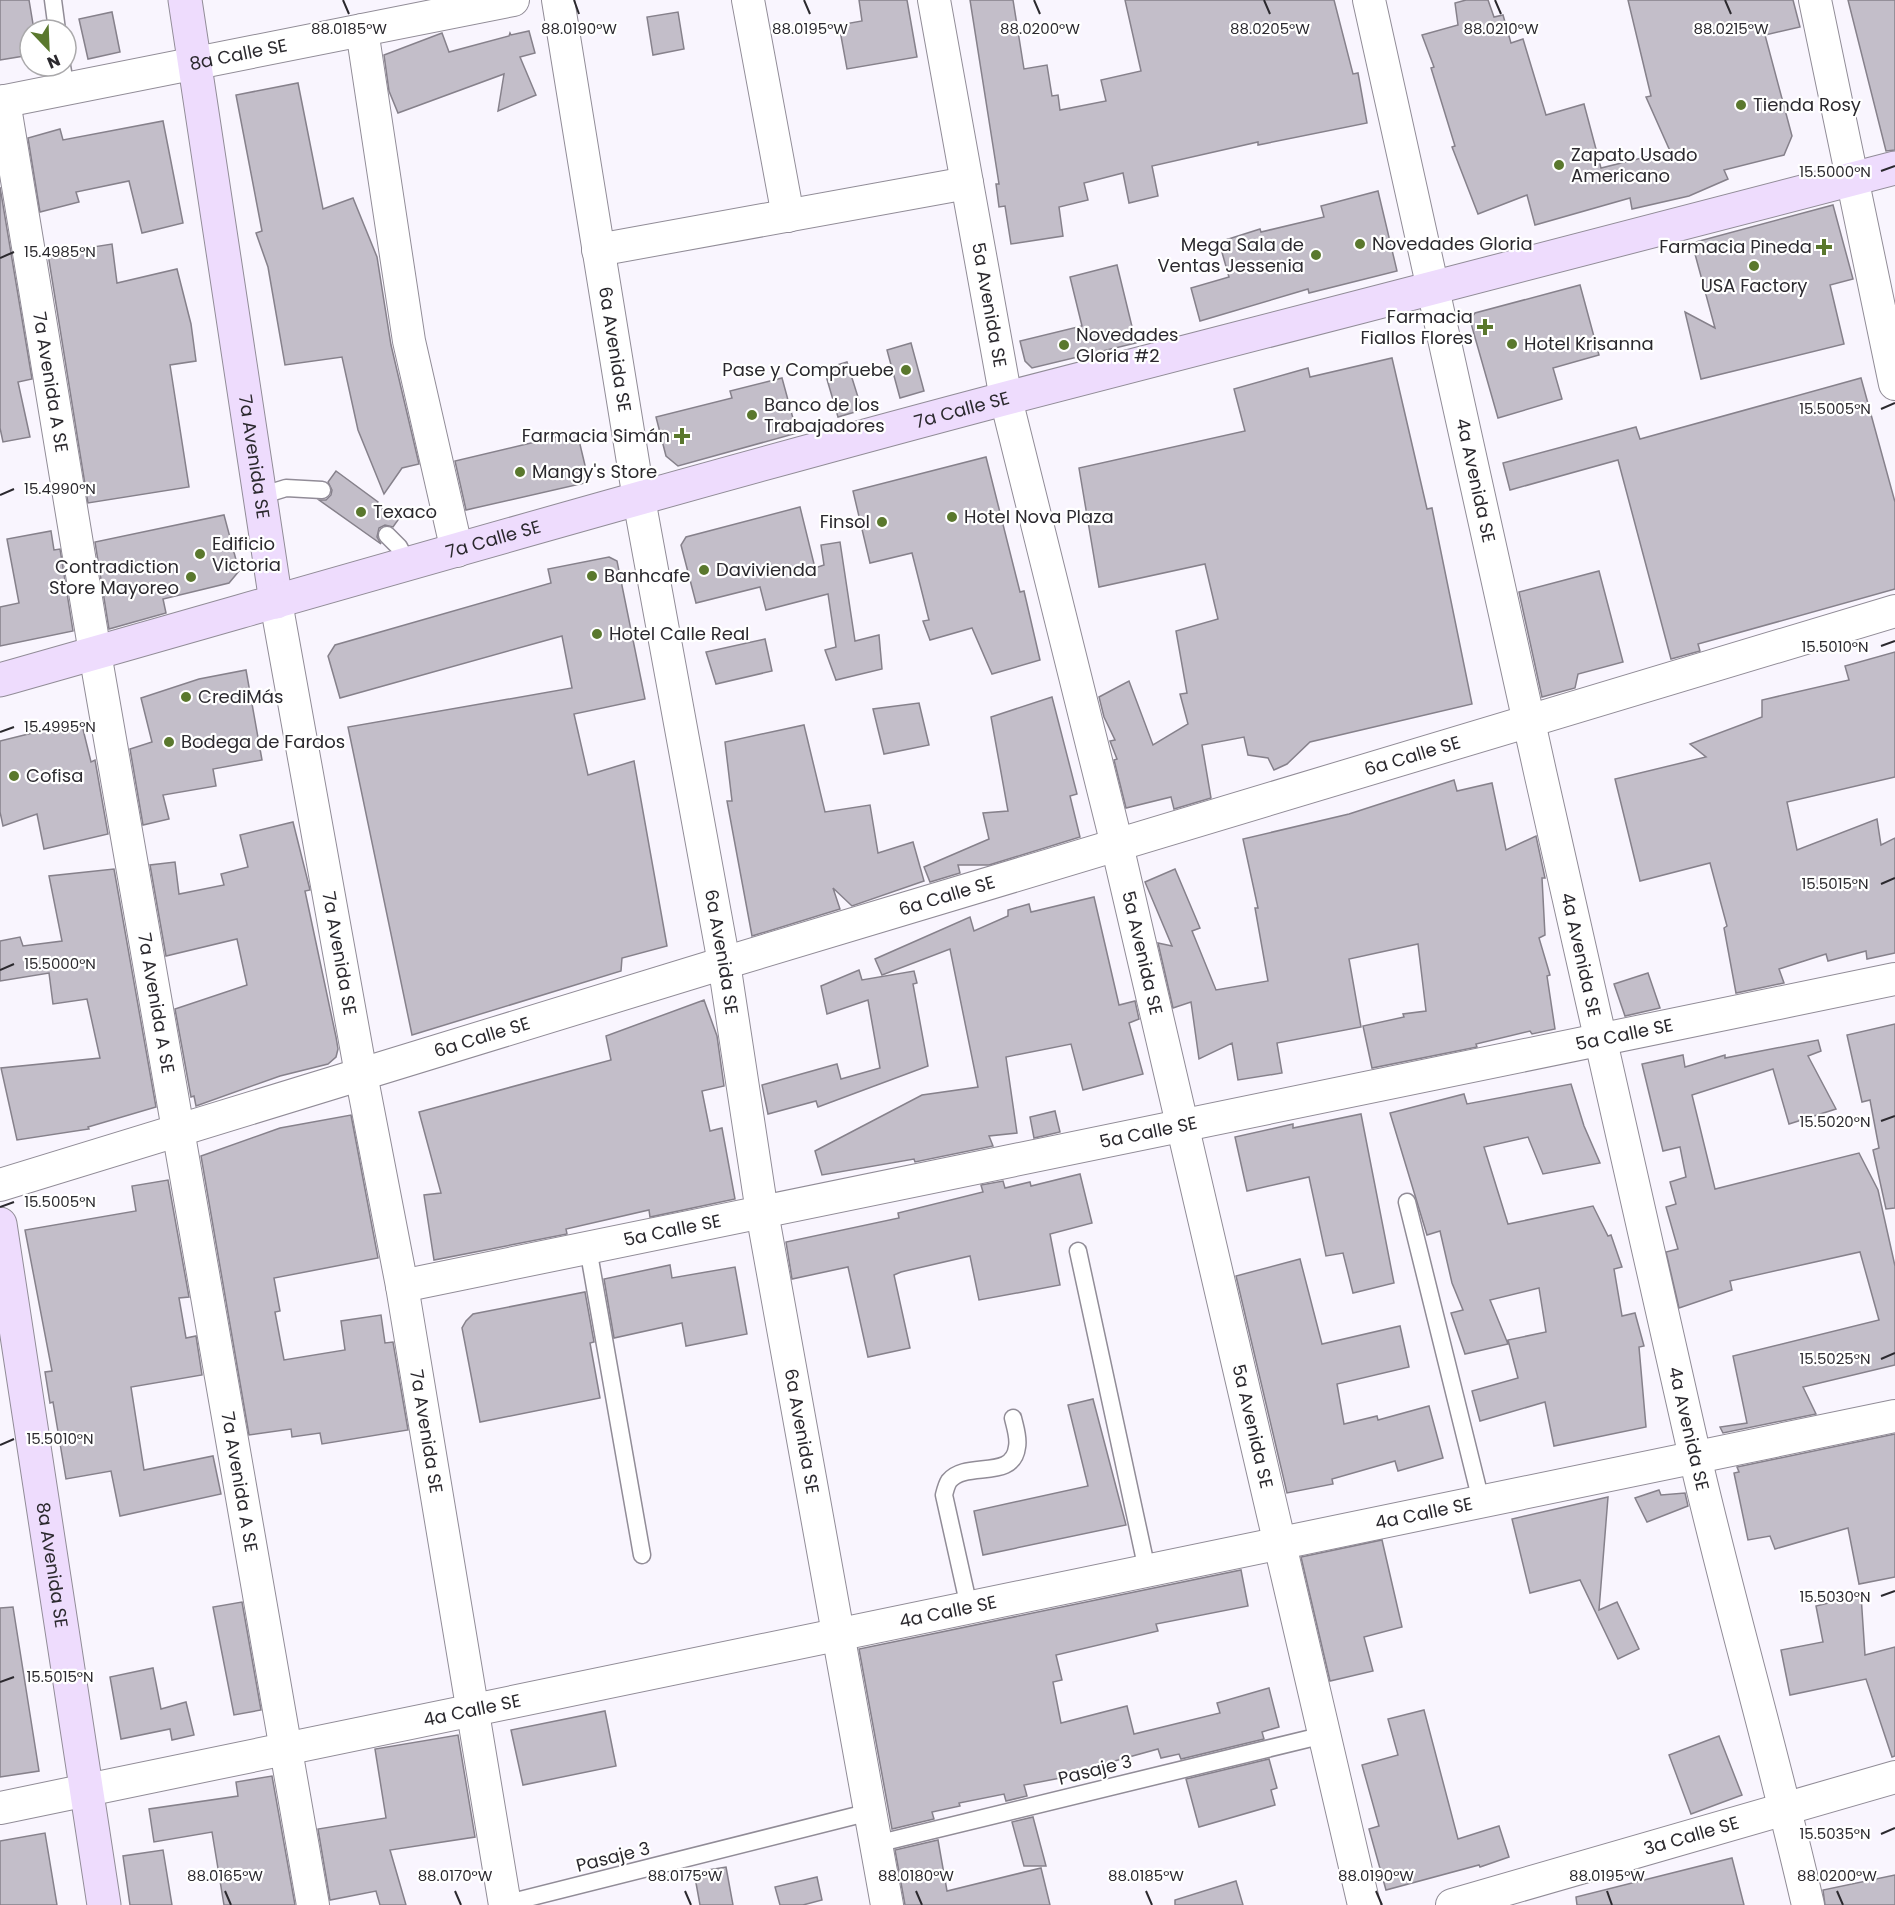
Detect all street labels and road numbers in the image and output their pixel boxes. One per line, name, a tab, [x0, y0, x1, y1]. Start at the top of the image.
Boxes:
street label: 8a Calle SE	[187, 32, 289, 76]
street label: 5a Avenida SE	[966, 240, 1013, 370]
street label: 6a Avenida SE	[593, 285, 638, 414]
street label: 7a Avenida A SE	[27, 310, 75, 454]
street label: 7a Calle SE	[911, 385, 1012, 434]
street label: 7a Avenida SE	[233, 393, 276, 520]
street label: 4a Avenida SE	[1450, 416, 1502, 545]
street label: 7a Calle SE	[443, 514, 544, 564]
street label: 6a Calle SE	[1361, 729, 1463, 782]
street label: 6a Calle SE	[896, 869, 998, 922]
street label: 6a Avenida SE	[699, 887, 745, 1016]
street label: 5a Avenida SE	[1116, 888, 1169, 1017]
street label: 7a Avenida SE	[316, 889, 363, 1017]
street label: 4a Avenida SE	[1555, 890, 1607, 1019]
street label: 7a Avenida A SE	[132, 931, 181, 1075]
street label: 6a Calle SE	[431, 1010, 533, 1063]
street label: 5a Calle SE	[1573, 1012, 1675, 1056]
street label: 5a Calle SE	[1097, 1110, 1199, 1154]
street label: 5a Calle SE	[621, 1208, 723, 1252]
street label: 5a Avenida SE	[1226, 1362, 1280, 1491]
street label: 4a Avenida SE	[1663, 1364, 1716, 1493]
street label: 6a Avenida SE	[778, 1367, 826, 1496]
street label: 7a Avenida SE	[404, 1368, 449, 1495]
street label: 7a Avenida A SE	[215, 1410, 264, 1554]
street label: 4a Calle SE	[1373, 1491, 1475, 1535]
street label: 8a Avenida SE	[31, 1500, 74, 1629]
street label: 4a Calle SE	[897, 1589, 999, 1634]
street label: 4a Calle SE	[421, 1688, 523, 1732]
street label: Pasaje 3	[1055, 1748, 1134, 1791]
street label: 3a Calle SE	[1640, 1810, 1742, 1861]
street label: Pasaje 3	[573, 1835, 652, 1878]

